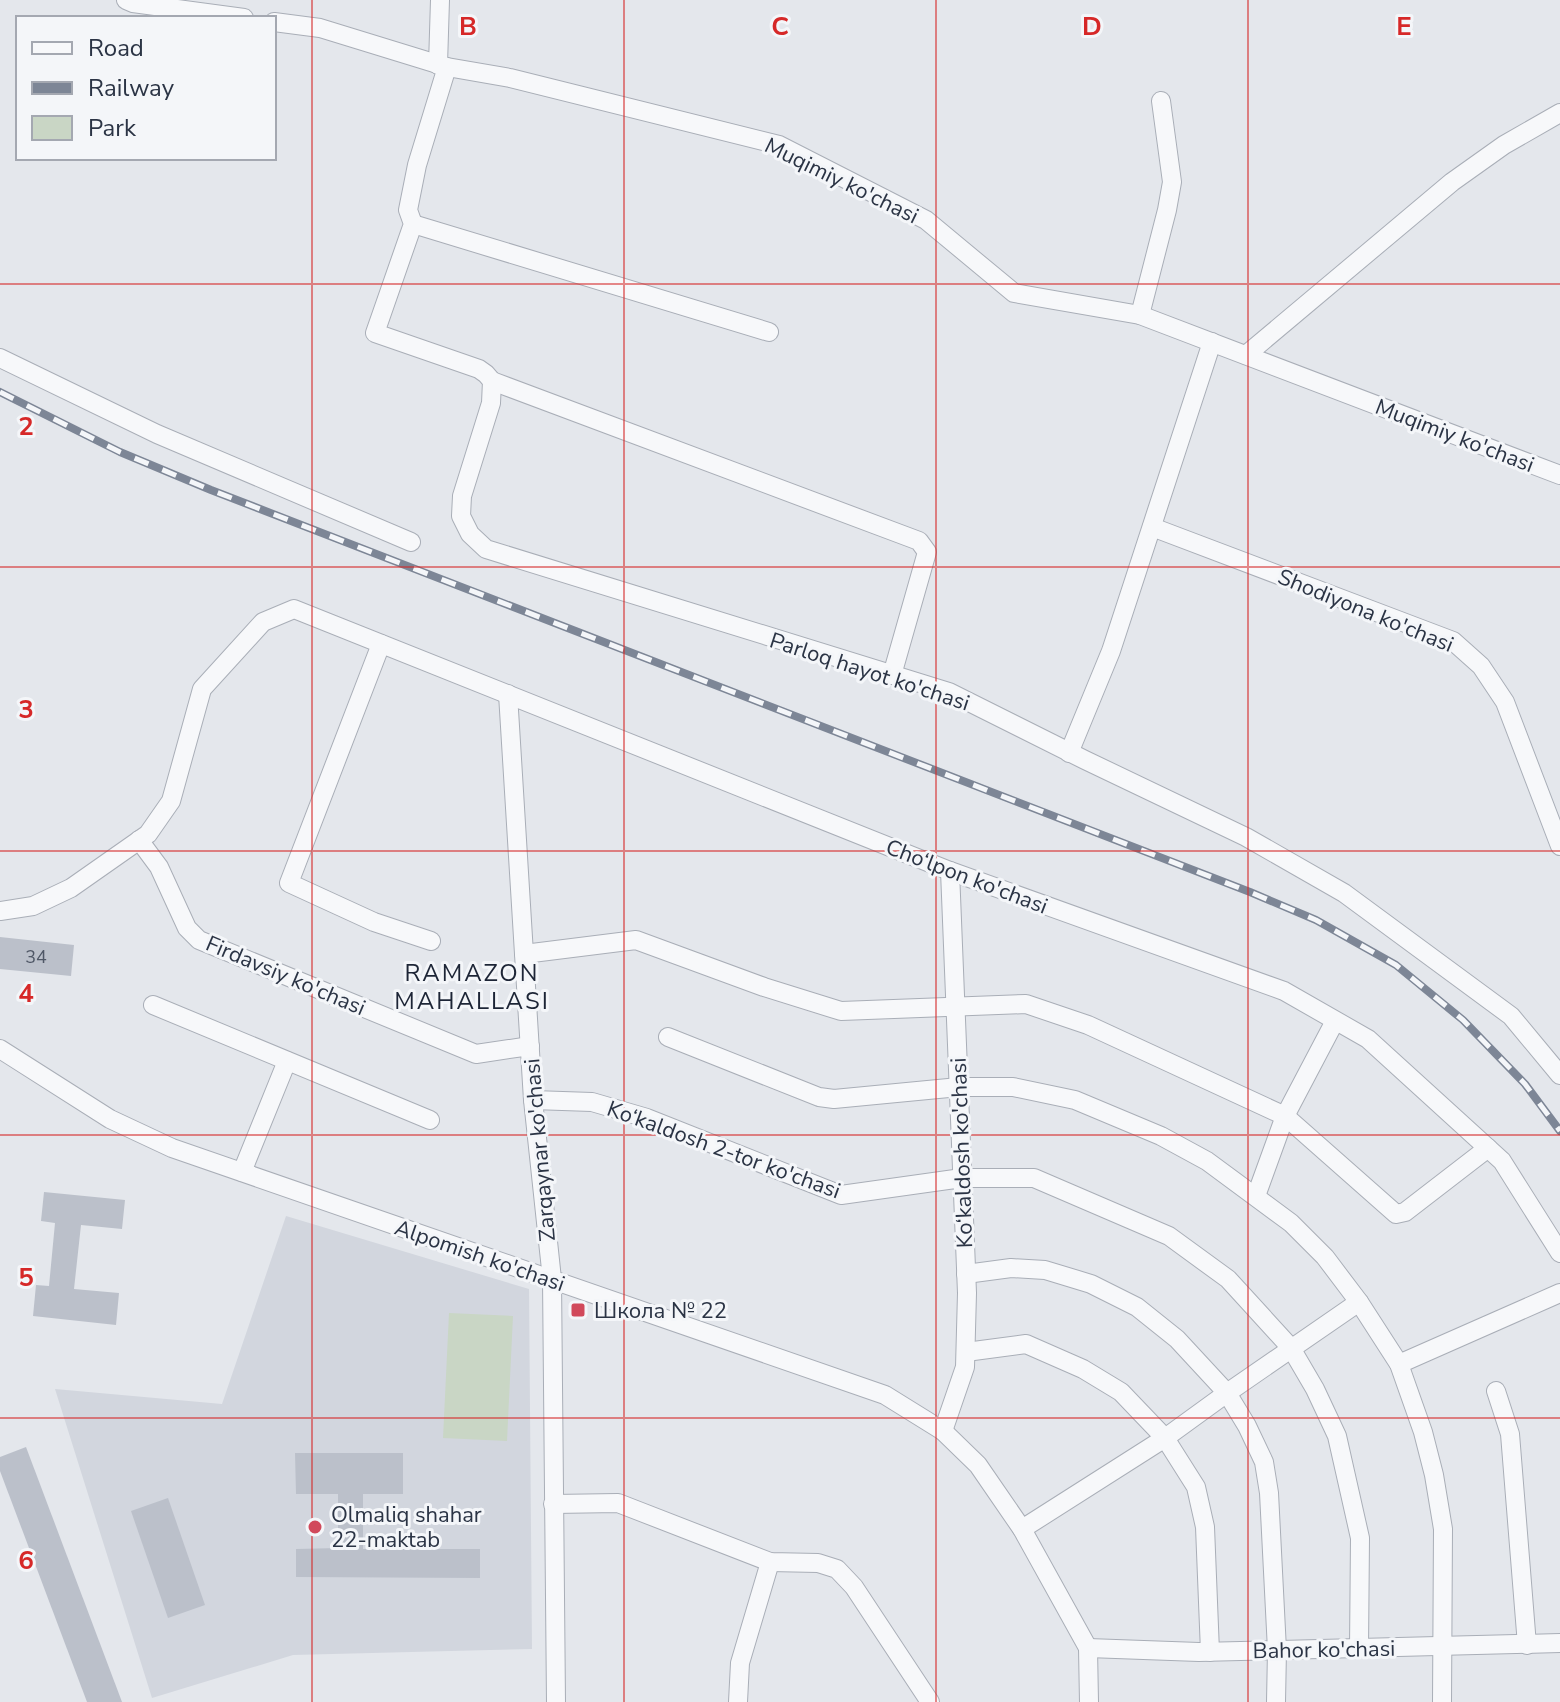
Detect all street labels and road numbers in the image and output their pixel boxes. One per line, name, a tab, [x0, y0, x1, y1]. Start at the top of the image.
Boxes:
street label: Muqimiy ko'chasi	[760, 131, 924, 231]
street label: Muqimiy ko'chasi	[1371, 392, 1538, 480]
street label: Shodiyona ko'chasi	[1273, 562, 1458, 660]
street label: Parloq hayot ko'chasi	[766, 625, 974, 718]
street label: Cho‘lpon ko'chasi	[881, 832, 1052, 922]
street label: Firdavsiy ko'chasi	[201, 929, 370, 1023]
street label: Zarqaynar ko'chasi	[517, 1057, 563, 1243]
street label: Ko‘kaldosh ko'chasi	[944, 1057, 980, 1249]
street label: Ko‘kaldosh 2-tor ko'chasi	[603, 1094, 845, 1206]
street label: Alpomish ko'chasi	[391, 1213, 569, 1299]
street label: Bahor ko'chasi	[1252, 1634, 1396, 1666]

